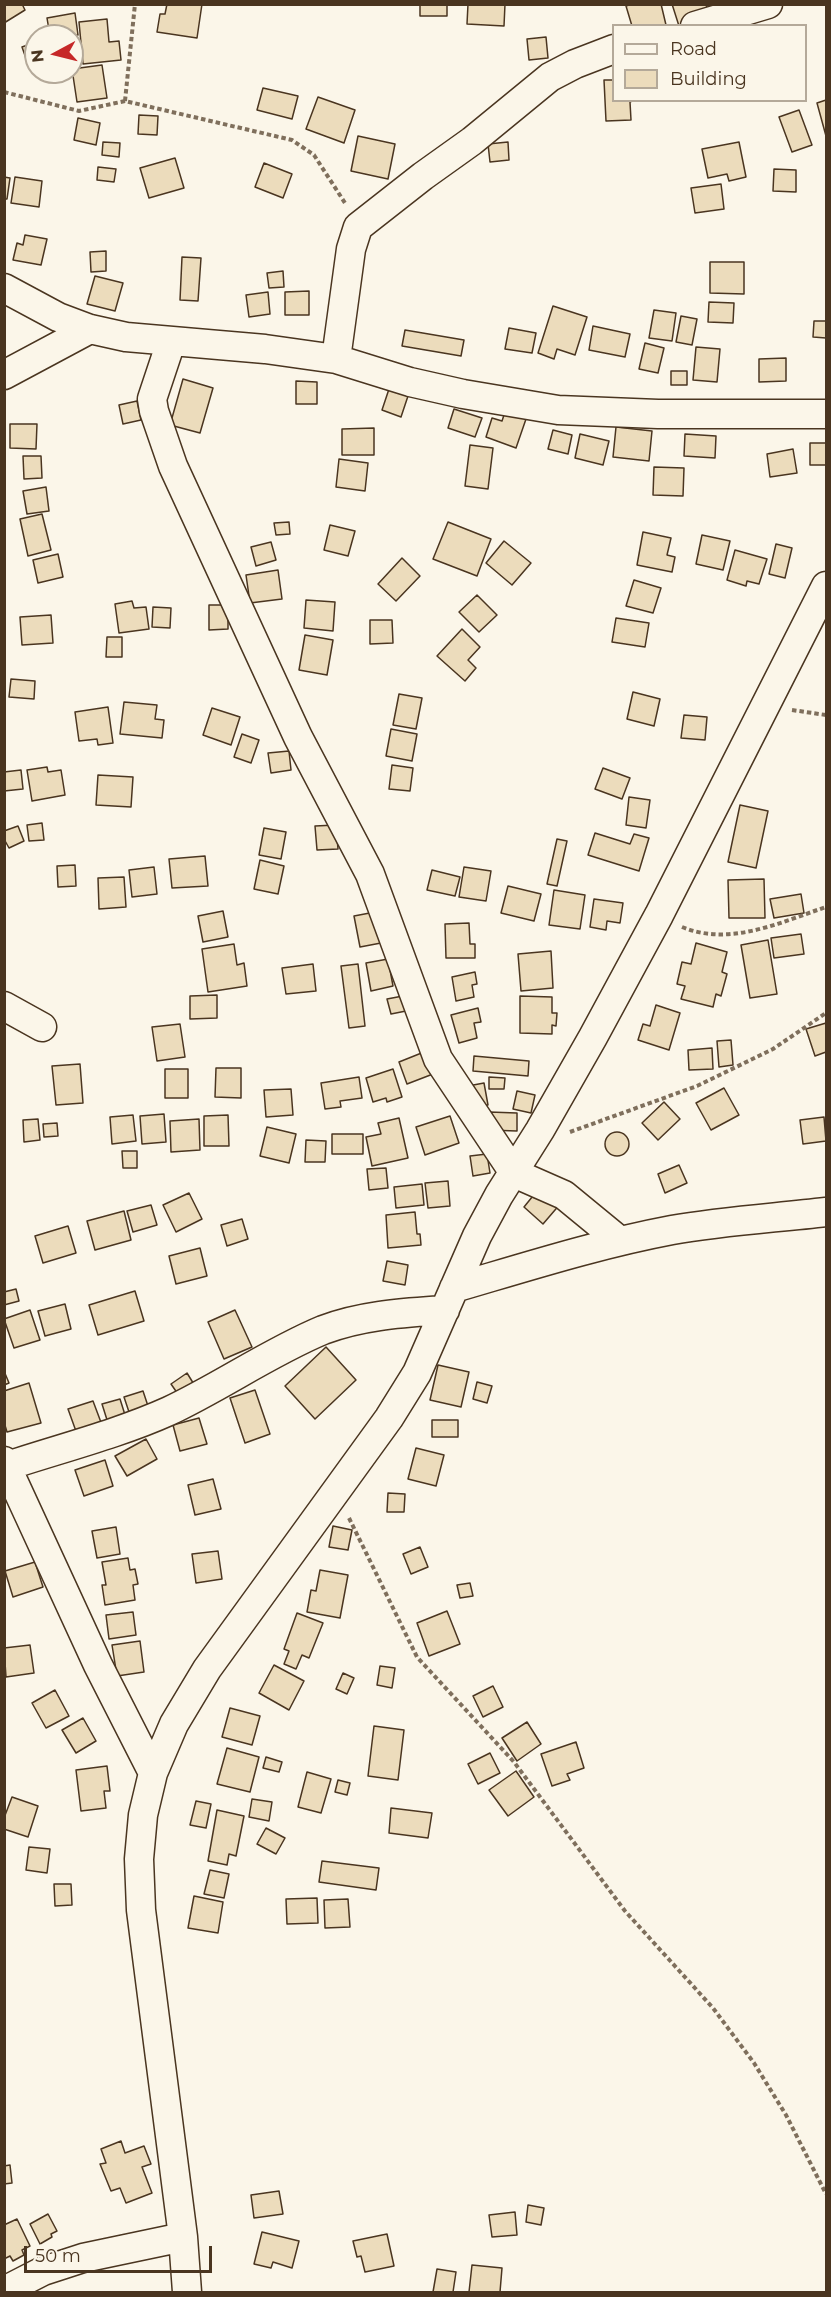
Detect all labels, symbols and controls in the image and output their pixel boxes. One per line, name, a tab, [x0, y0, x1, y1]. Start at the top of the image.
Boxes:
north arrow	[24, 24, 84, 84]
legend	[612, 24, 807, 102]
text: Road	[670, 38, 717, 60]
text: N	[27, 48, 48, 64]
text: Building	[670, 68, 747, 90]
scale bar	[27, 2234, 214, 2272]
text: 50 m	[35, 2245, 81, 2267]

